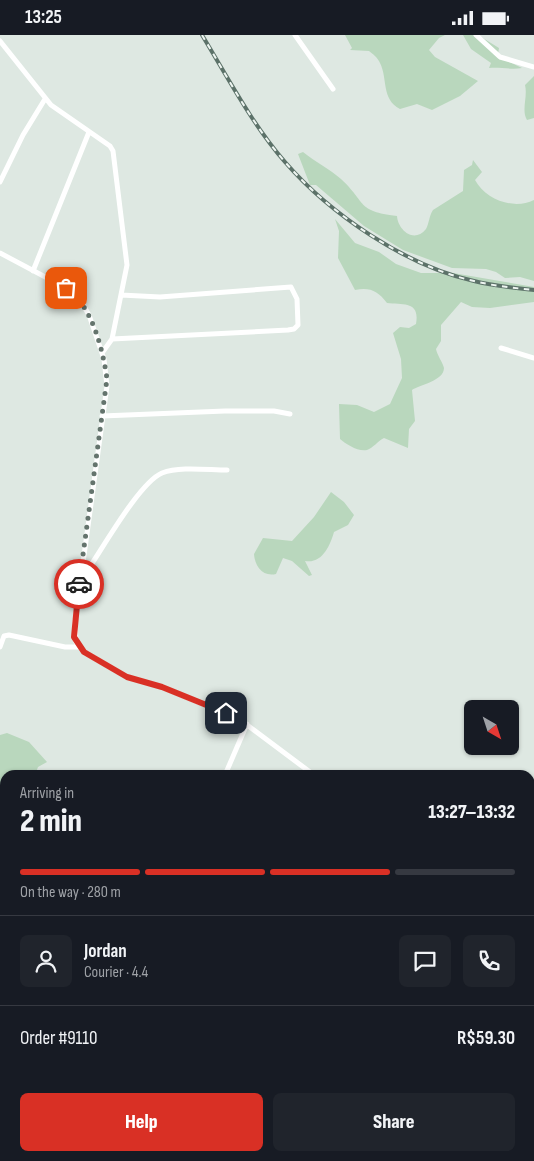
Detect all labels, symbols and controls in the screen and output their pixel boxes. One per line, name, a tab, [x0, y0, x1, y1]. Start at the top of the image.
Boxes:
text: 13:25	[25, 6, 62, 29]
pin	[45, 267, 87, 309]
icon: bag	[52, 274, 80, 302]
courier	[54, 559, 104, 609]
icon: car	[65, 570, 93, 598]
pin	[205, 692, 247, 734]
icon: home	[212, 699, 240, 727]
north arrow	[464, 700, 519, 755]
map controls	[464, 700, 519, 755]
text: Arriving in	[20, 784, 74, 803]
text: 13:27–13:32	[428, 801, 515, 824]
text: 2 min	[20, 802, 82, 841]
text: On the way · 280 m	[20, 883, 121, 902]
button: person	[20, 935, 72, 987]
button: chat	[399, 935, 451, 987]
button: phone	[463, 935, 515, 987]
text: Jordan	[84, 940, 127, 963]
text: Courier · 4.4	[84, 963, 148, 982]
text: Order #9110	[20, 1027, 97, 1050]
text: R$59.30	[457, 1027, 515, 1050]
button: Help	[20, 1093, 263, 1151]
button: Share	[273, 1093, 515, 1151]

